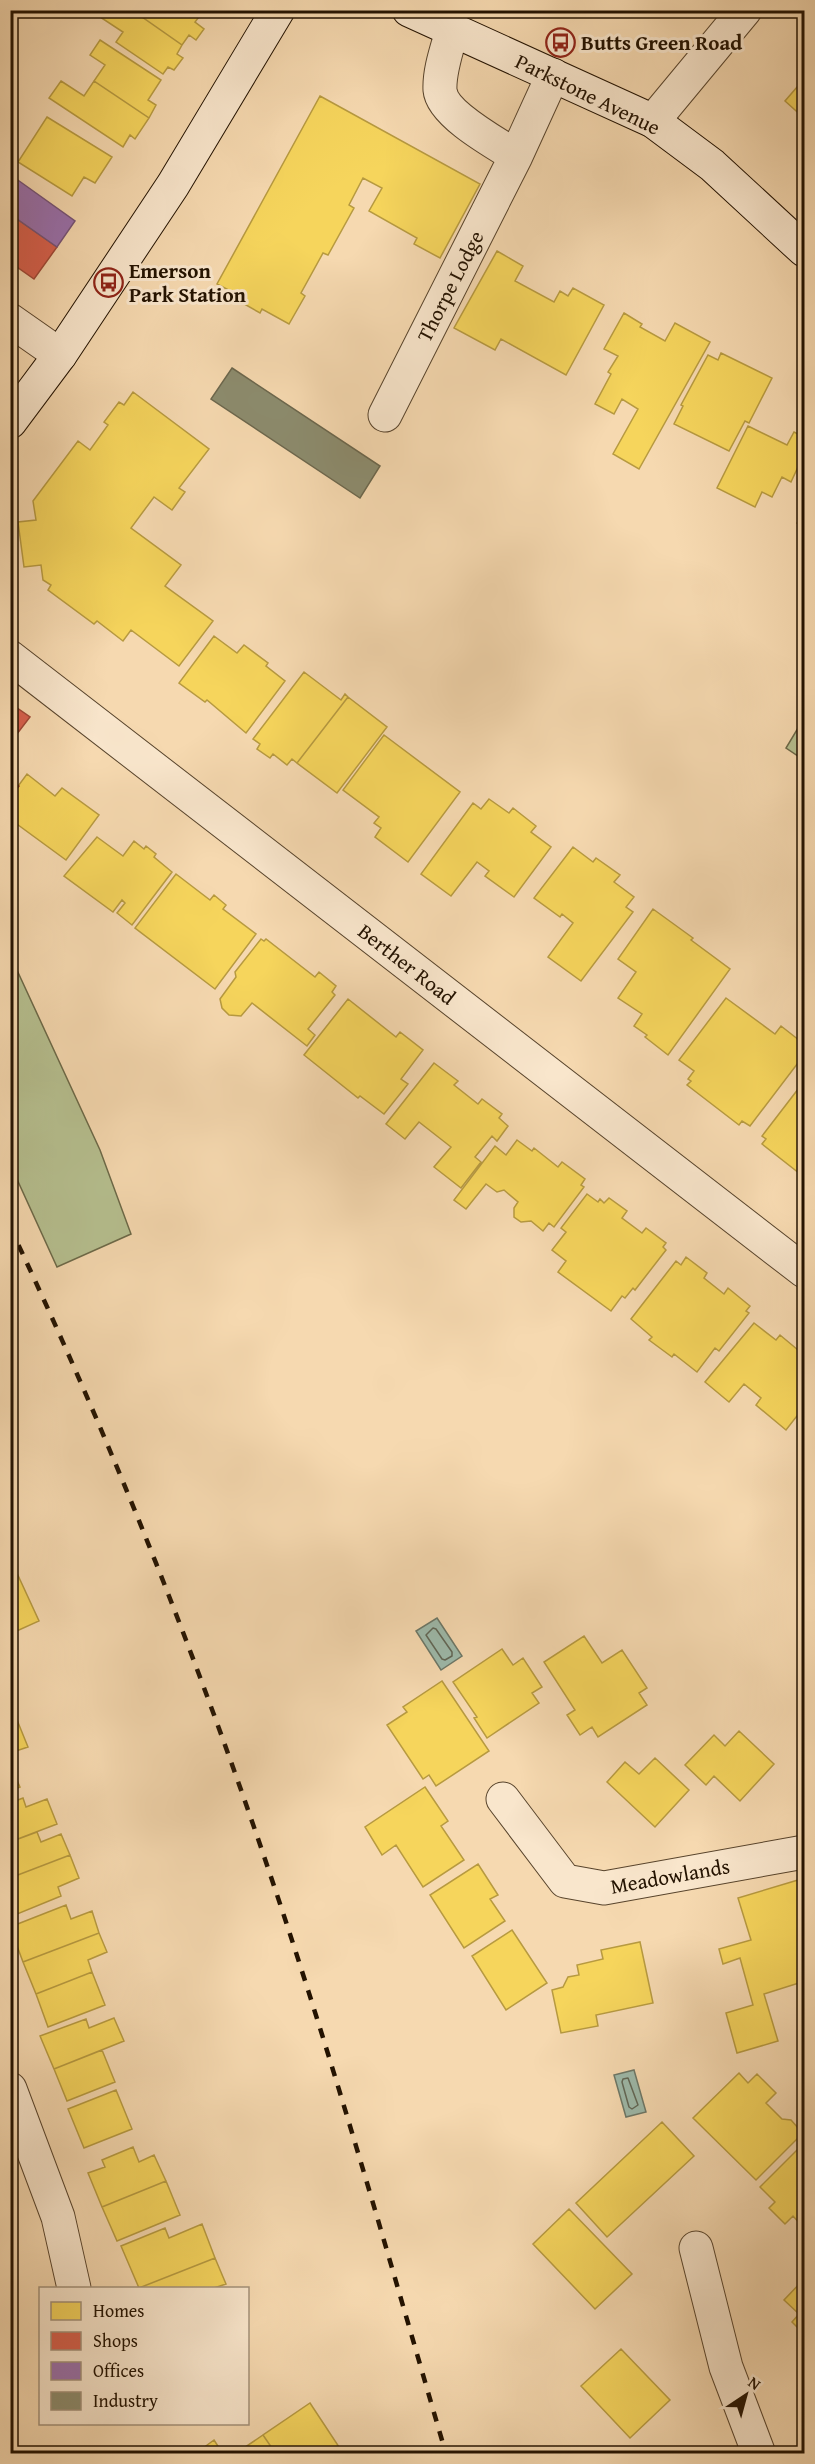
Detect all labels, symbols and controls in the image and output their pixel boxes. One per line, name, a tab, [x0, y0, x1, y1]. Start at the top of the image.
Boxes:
bus stop icon: Butts Green Road	[544, 26, 576, 58]
place label: Butts Green Road	[581, 27, 742, 58]
street label: Parkstone Avenue	[510, 45, 666, 143]
street label: Thorpe Lodge	[409, 225, 491, 347]
place label: Emerson Park Station	[129, 255, 247, 310]
bus stop icon: Emerson Park Station	[92, 266, 124, 298]
street label: Berther Road	[351, 916, 463, 1013]
street label: Meadowlands	[608, 1850, 732, 1902]
legend	[39, 2287, 249, 2425]
text: Homes	[93, 2297, 144, 2324]
text: Shops	[93, 2327, 138, 2354]
text: Offices	[93, 2357, 144, 2384]
north arrow	[716, 2365, 776, 2425]
text: N	[743, 2370, 766, 2396]
text: Industry	[93, 2387, 158, 2414]

